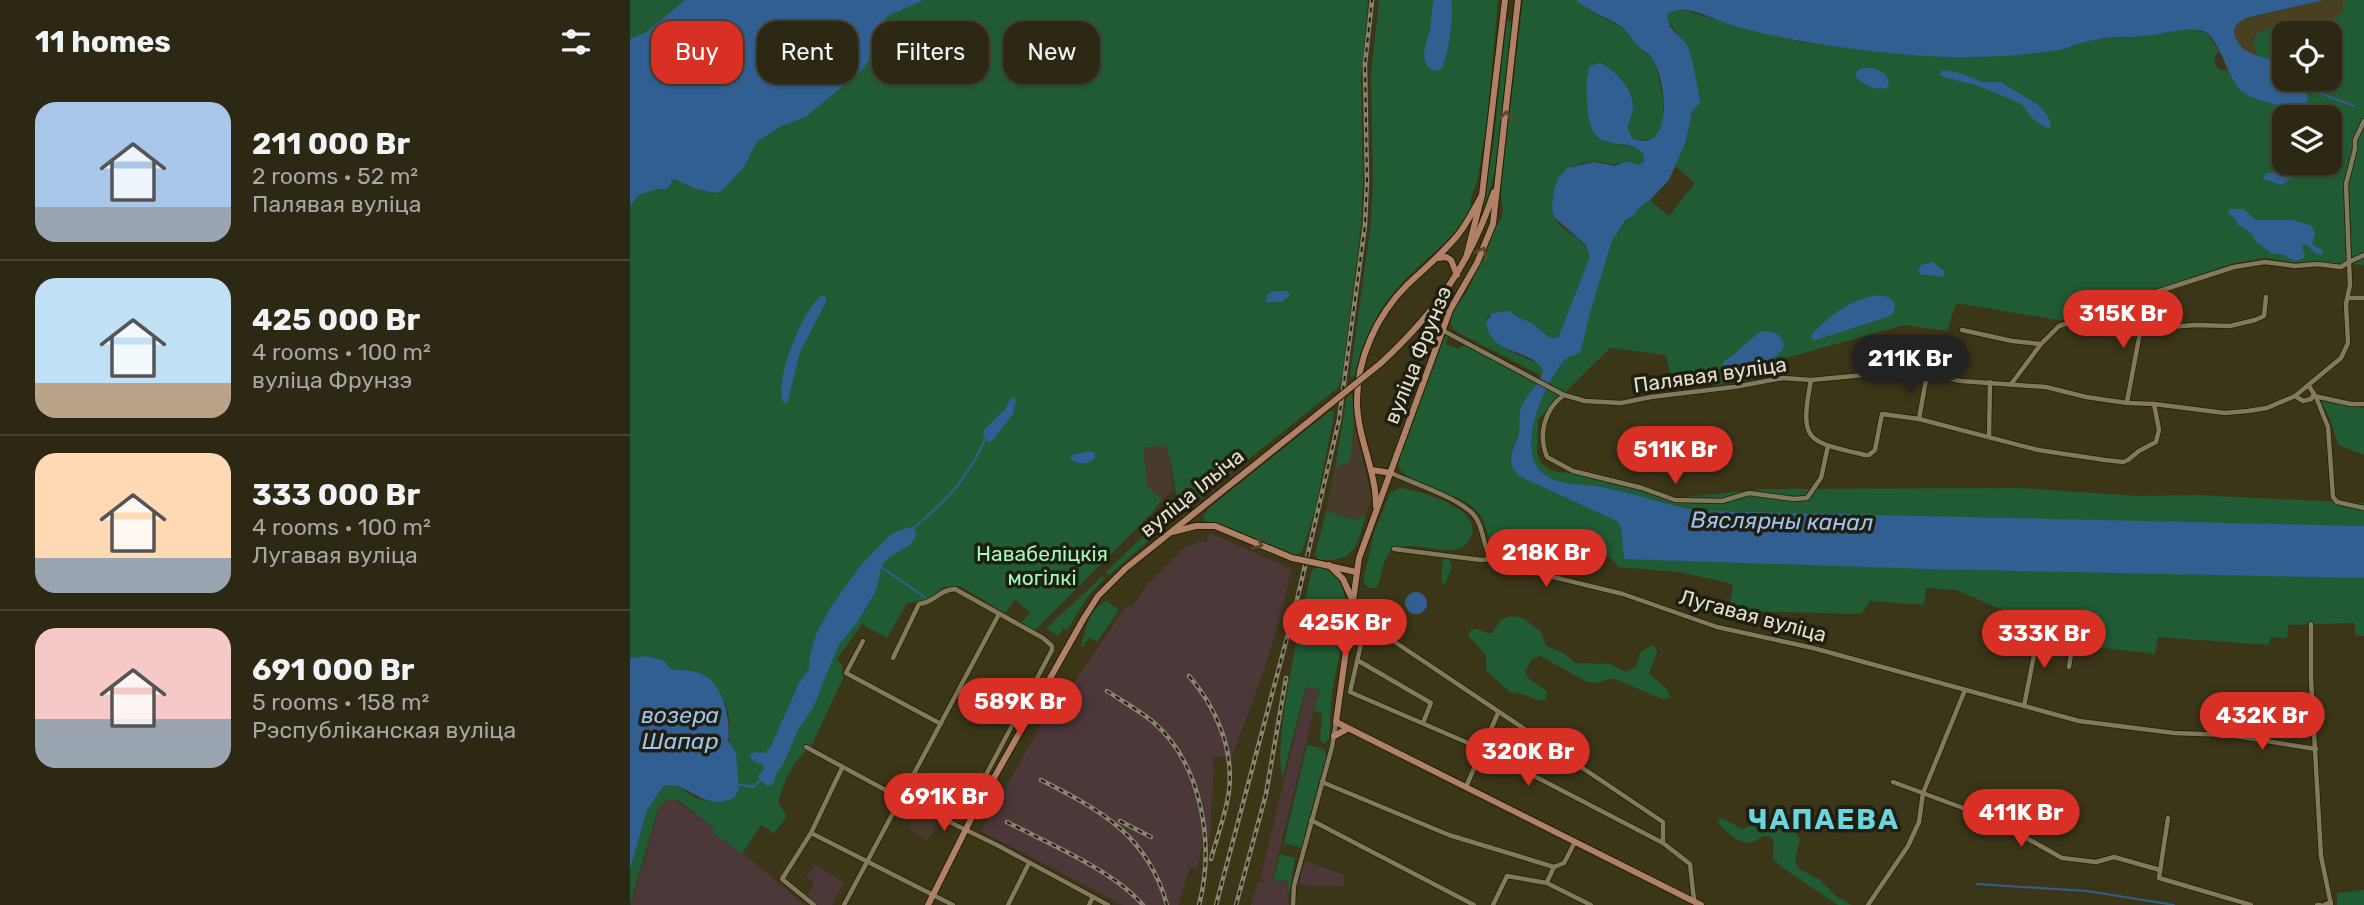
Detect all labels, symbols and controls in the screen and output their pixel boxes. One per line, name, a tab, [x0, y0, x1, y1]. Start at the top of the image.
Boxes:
chip: Buy	[651, 21, 743, 84]
chip: Rent	[757, 21, 858, 84]
chip: Filters	[872, 21, 989, 84]
chip: New	[1003, 21, 1100, 84]
map controls	[2272, 21, 2342, 175]
button: locate	[2272, 21, 2342, 91]
icon: filters	[557, 23, 595, 61]
text: 11 homes	[35, 24, 171, 60]
button: layers	[2272, 105, 2342, 175]
one-way arrow	[1499, 110, 1514, 122]
text: 211 000 Br	[252, 126, 410, 162]
icon: home	[91, 130, 175, 214]
text: 2 rooms · 52 m²	[252, 162, 418, 190]
text: Палявая вуліца	[252, 190, 421, 218]
one-way arrow	[1474, 247, 1488, 260]
street label: вуліца Фрунзэ	[1379, 282, 1457, 427]
pin: 315K Br	[2058, 290, 2188, 350]
text: 315K Br	[2079, 299, 2167, 327]
text: 425 000 Br	[252, 302, 420, 338]
icon: home	[91, 306, 175, 390]
pin: 211K Br	[1845, 336, 1975, 395]
text: 4 rooms · 100 m²	[252, 338, 431, 366]
text: 211K Br	[1868, 344, 1952, 372]
street label: Палявая вуліца	[1632, 351, 1788, 398]
text: вуліца Фрунзэ	[252, 366, 412, 394]
pin: 511K Br	[1610, 426, 1740, 486]
text: 511K Br	[1633, 435, 1717, 463]
street label: вуліца Ільіча	[1135, 443, 1249, 542]
text: 333 000 Br	[252, 477, 420, 513]
icon: home	[91, 481, 175, 565]
water label: Вяслярны канал	[1690, 505, 1874, 537]
text: 4 rooms · 100 m²	[252, 513, 431, 541]
pin: 218K Br	[1481, 530, 1611, 589]
one-way arrow	[1251, 536, 1263, 550]
text: 218K Br	[1502, 538, 1590, 566]
text: Лугавая вуліца	[252, 541, 418, 569]
park label: Навабеліцкія могілкі	[976, 541, 1108, 590]
street label: Лугавая вуліца	[1677, 584, 1829, 647]
pin: 425K Br	[1280, 600, 1410, 659]
text: 425K Br	[1299, 608, 1391, 636]
pin: 333K Br	[1979, 610, 2109, 670]
text: 333K Br	[1998, 619, 2090, 647]
text: 691 000 Br	[252, 652, 414, 688]
icon: home	[91, 656, 175, 740]
pin: 589K Br	[955, 678, 1085, 738]
text: 589K Br	[974, 687, 1066, 715]
text: 5 rooms · 158 m²	[252, 688, 429, 716]
pin: 432K Br	[2197, 692, 2327, 752]
water label: возера Шапар	[641, 701, 719, 755]
text: 432K Br	[2216, 701, 2308, 729]
text: Рэспубліканская вуліца	[252, 716, 516, 744]
pin: 320K Br	[1463, 728, 1593, 788]
text: 320K Br	[1482, 737, 1574, 765]
pin: 691K Br	[879, 774, 1009, 833]
text: 691K Br	[900, 782, 988, 810]
pin: 411K Br	[1956, 790, 2086, 849]
text: 411K Br	[1979, 798, 2063, 826]
district label: ЧАПАЕВА	[1748, 803, 1900, 836]

